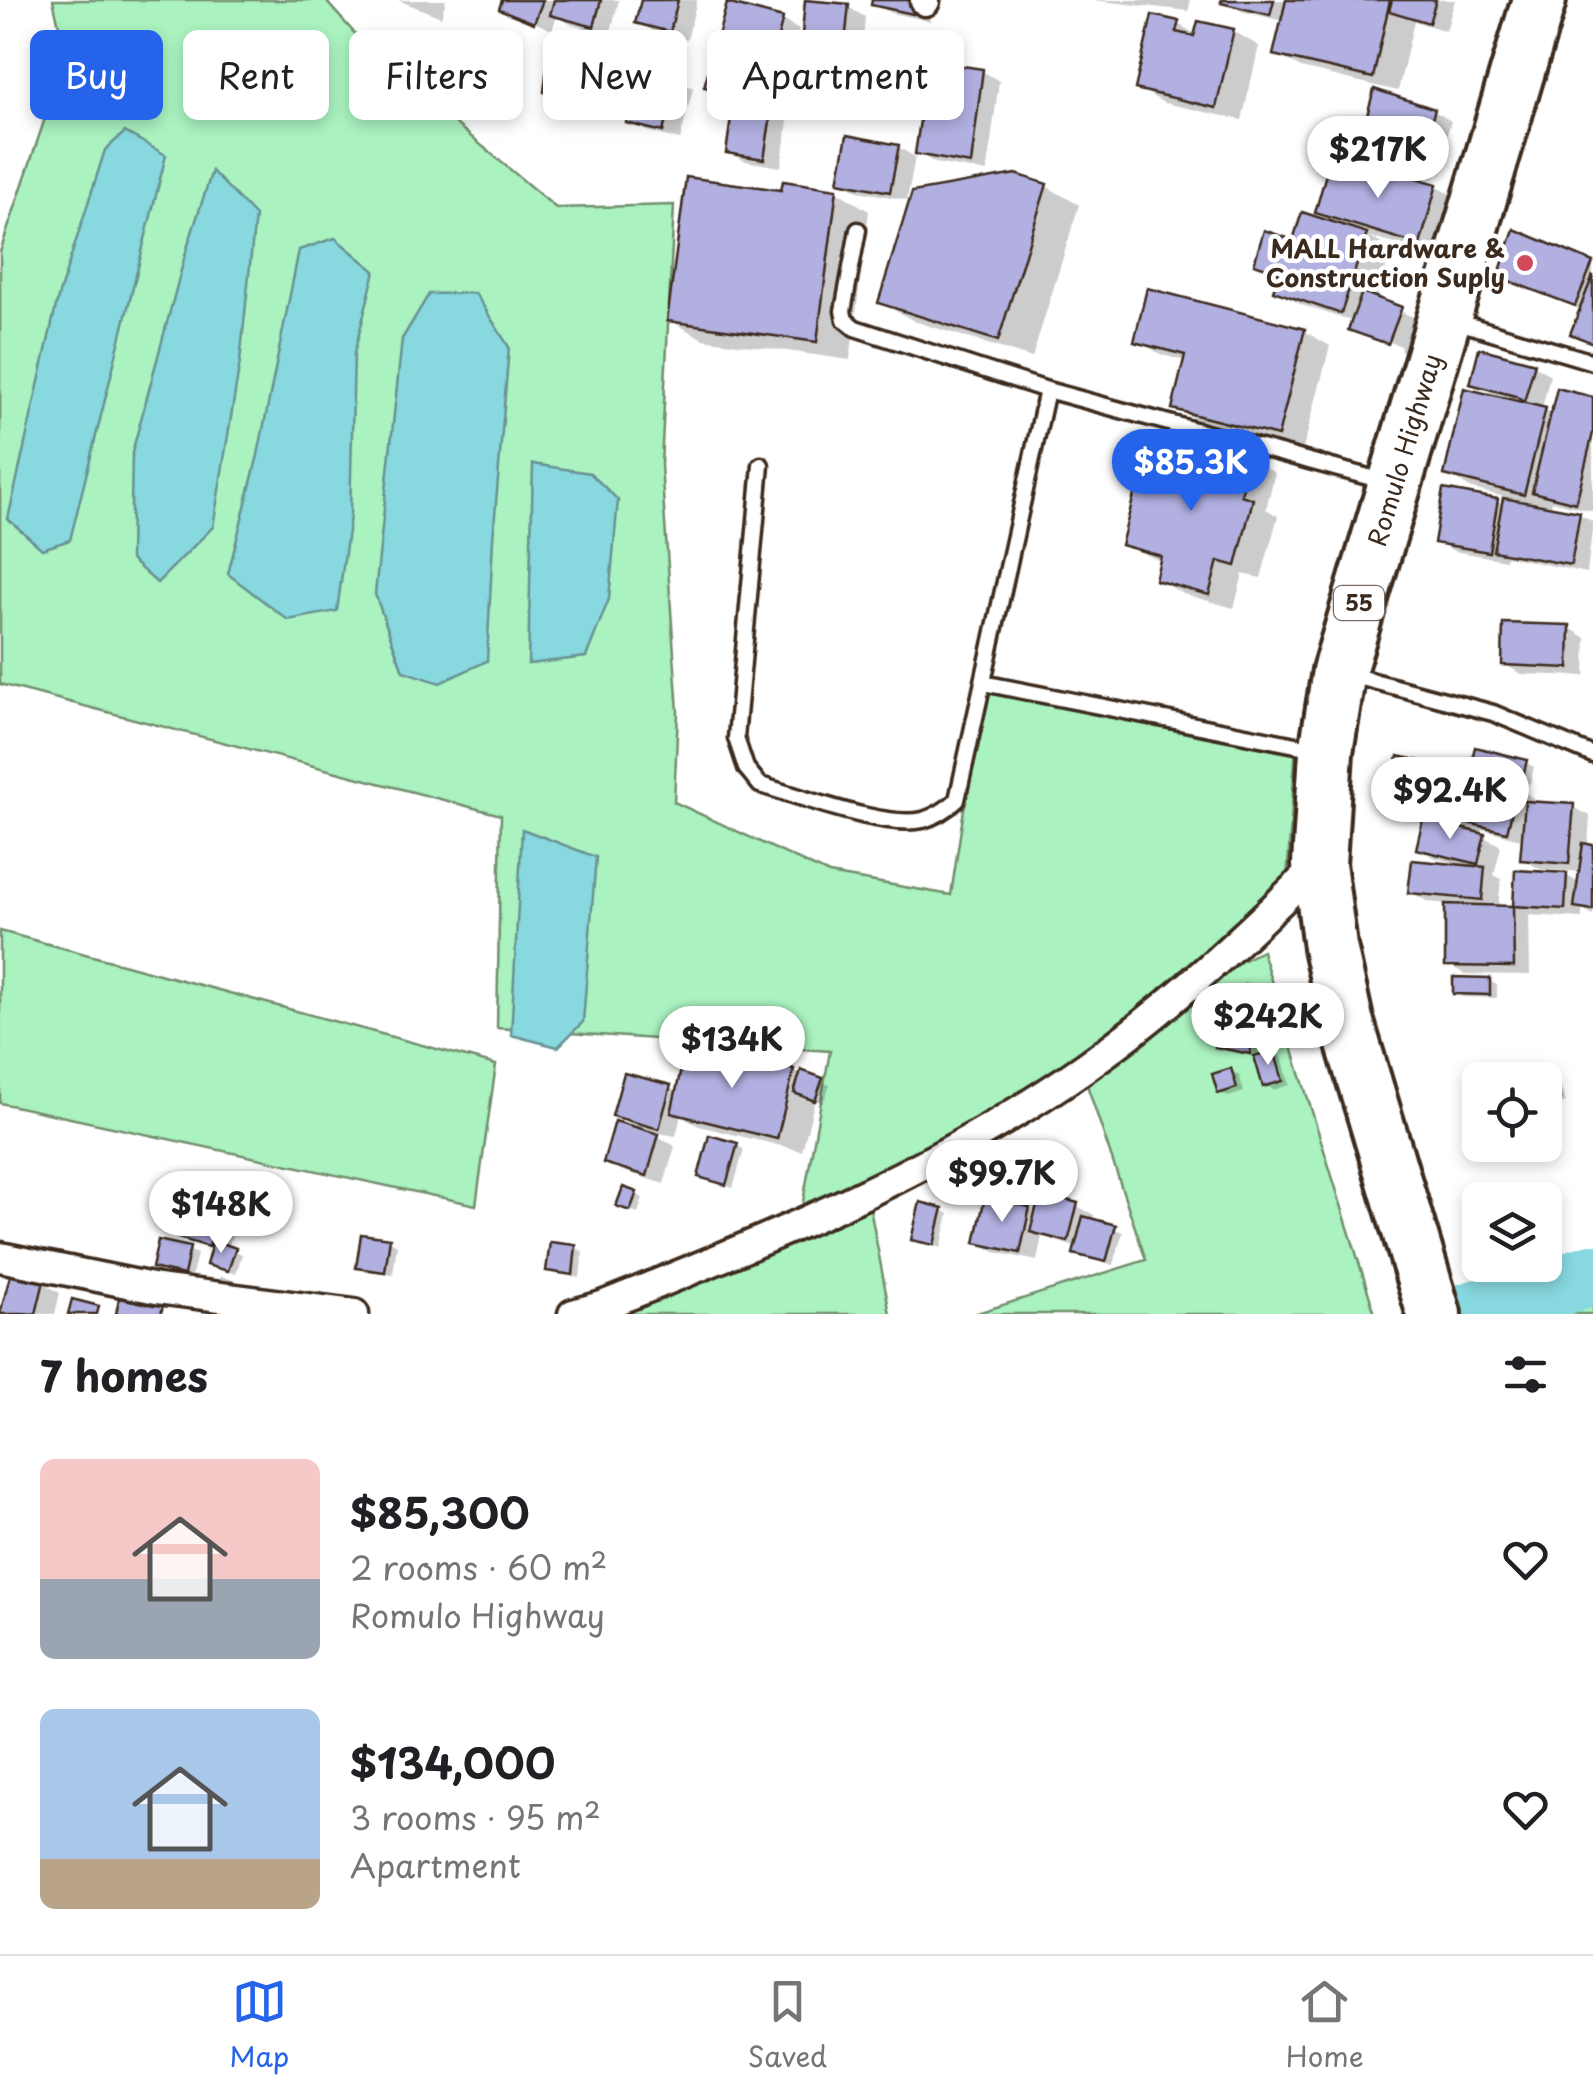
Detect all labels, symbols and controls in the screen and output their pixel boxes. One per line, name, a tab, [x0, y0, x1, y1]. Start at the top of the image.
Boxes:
chip: Buy	[30, 30, 163, 120]
chip: Rent	[183, 30, 329, 120]
chip: Filters	[349, 30, 523, 120]
chip: New	[543, 30, 687, 120]
chip: Apartment	[707, 30, 964, 120]
pin: $217K	[1308, 116, 1448, 201]
text: $217K	[1329, 124, 1427, 172]
place label: MALL Hardware & Construction Suply	[1266, 229, 1505, 296]
marker: MALL Hardware & Construction Suply	[1514, 252, 1536, 274]
street label: Romulo Highway	[1357, 349, 1451, 551]
pin: $85.3K	[1110, 429, 1272, 514]
text: $85.3K	[1134, 437, 1248, 485]
road number: 55	[1334, 586, 1384, 620]
pin: $92.4K	[1369, 757, 1531, 842]
text: $92.4K	[1393, 765, 1507, 813]
pin: $242K	[1198, 983, 1338, 1068]
text: $242K	[1213, 991, 1323, 1039]
pin: $134K	[662, 1006, 802, 1091]
text: $134K	[681, 1014, 783, 1062]
map controls	[1462, 1062, 1562, 1282]
button: locate	[1462, 1062, 1562, 1162]
pin: $99.7K	[921, 1140, 1083, 1225]
text: $99.7K	[948, 1148, 1056, 1196]
pin: $148K	[151, 1171, 291, 1256]
text: $148K	[171, 1179, 271, 1227]
button: layers	[1462, 1182, 1562, 1282]
text: 7 homes	[40, 1343, 208, 1406]
icon: filters	[1498, 1347, 1553, 1402]
text: $85,300	[350, 1480, 530, 1543]
icon: home	[120, 1499, 240, 1619]
icon: heart	[1498, 1532, 1553, 1587]
text: 2 rooms · 60 m²	[350, 1543, 607, 1591]
text: Romulo Highway	[350, 1591, 605, 1639]
text: $134,000	[350, 1730, 555, 1793]
icon: home	[120, 1749, 240, 1869]
icon: heart	[1498, 1782, 1553, 1837]
text: 3 rooms · 95 m²	[350, 1793, 601, 1841]
text: Apartment	[350, 1841, 521, 1889]
tab: Map	[229, 1974, 289, 2077]
tab: Saved	[748, 1974, 827, 2077]
tab: Home	[1286, 1974, 1364, 2077]

